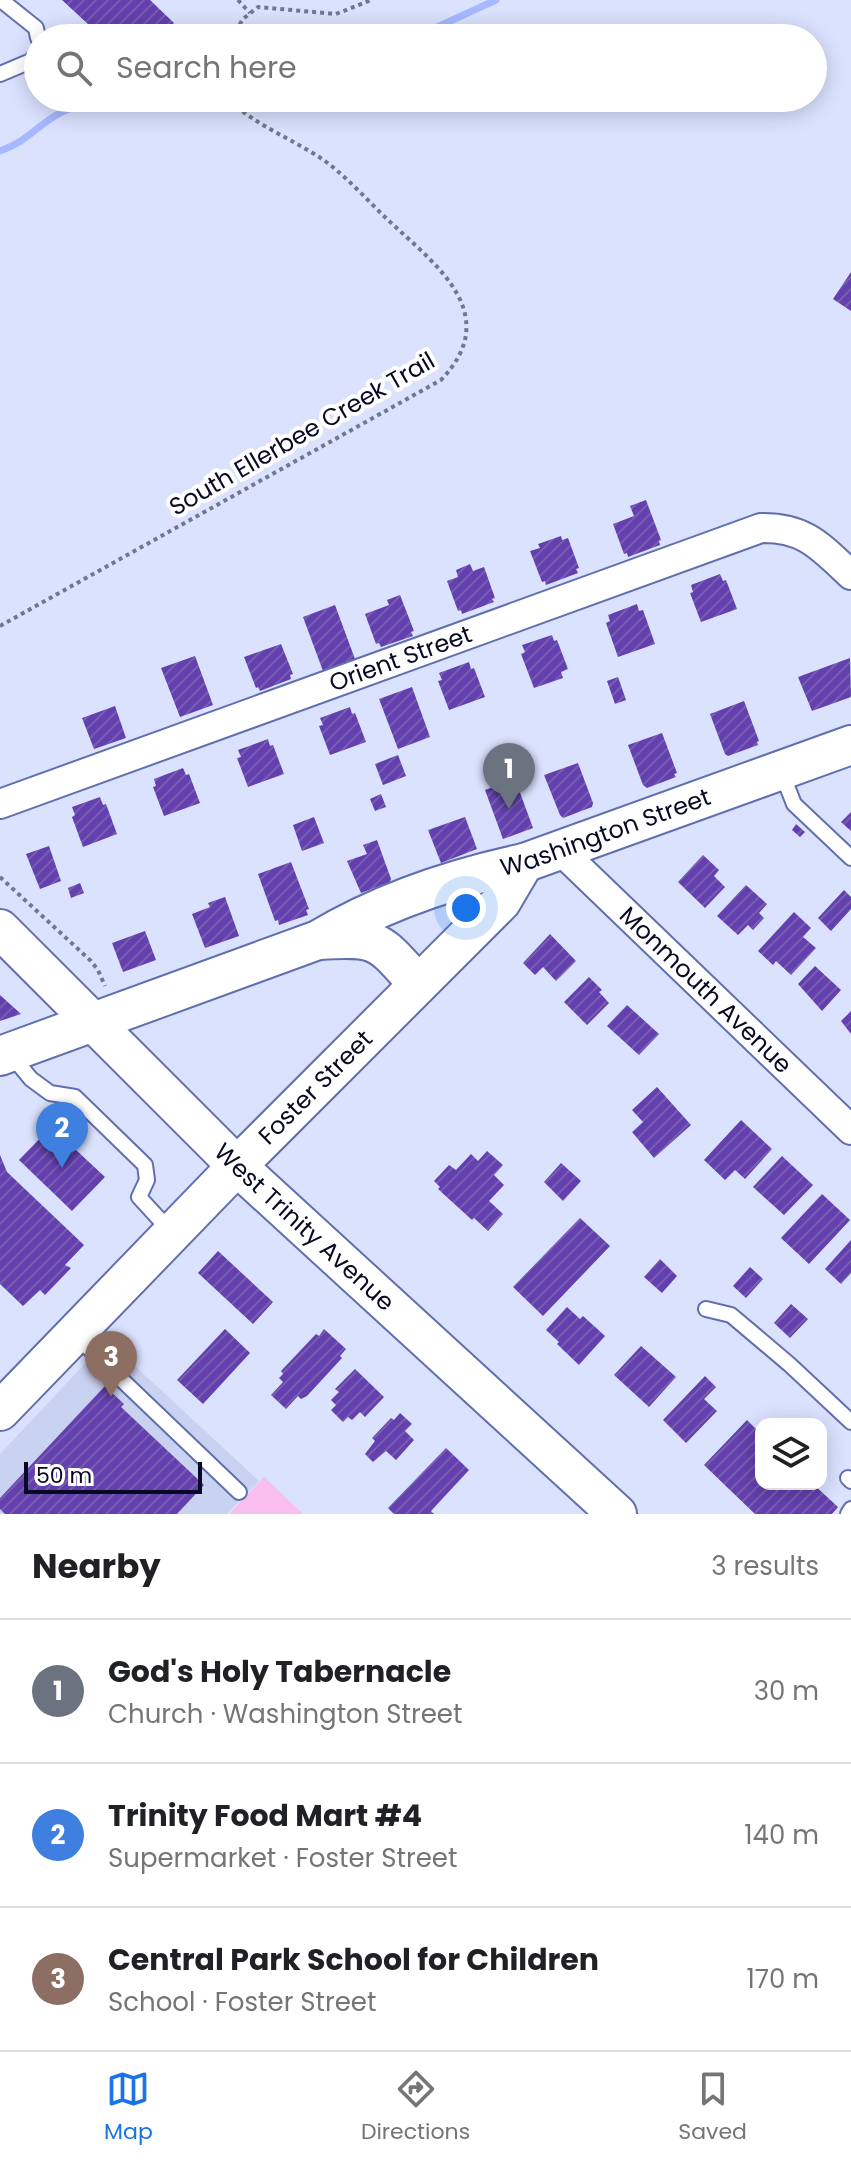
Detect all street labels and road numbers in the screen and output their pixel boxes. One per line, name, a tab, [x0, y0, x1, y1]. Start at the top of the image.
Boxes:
street label: South Ellerbee Creek Trail	[163, 344, 441, 523]
street label: Orient Street	[324, 617, 476, 699]
street label: Washington Street	[497, 780, 715, 884]
street label: Monmouth Avenue	[612, 899, 799, 1081]
street label: Foster Street	[251, 1023, 380, 1152]
street label: West Trinity Avenue	[207, 1135, 402, 1318]

